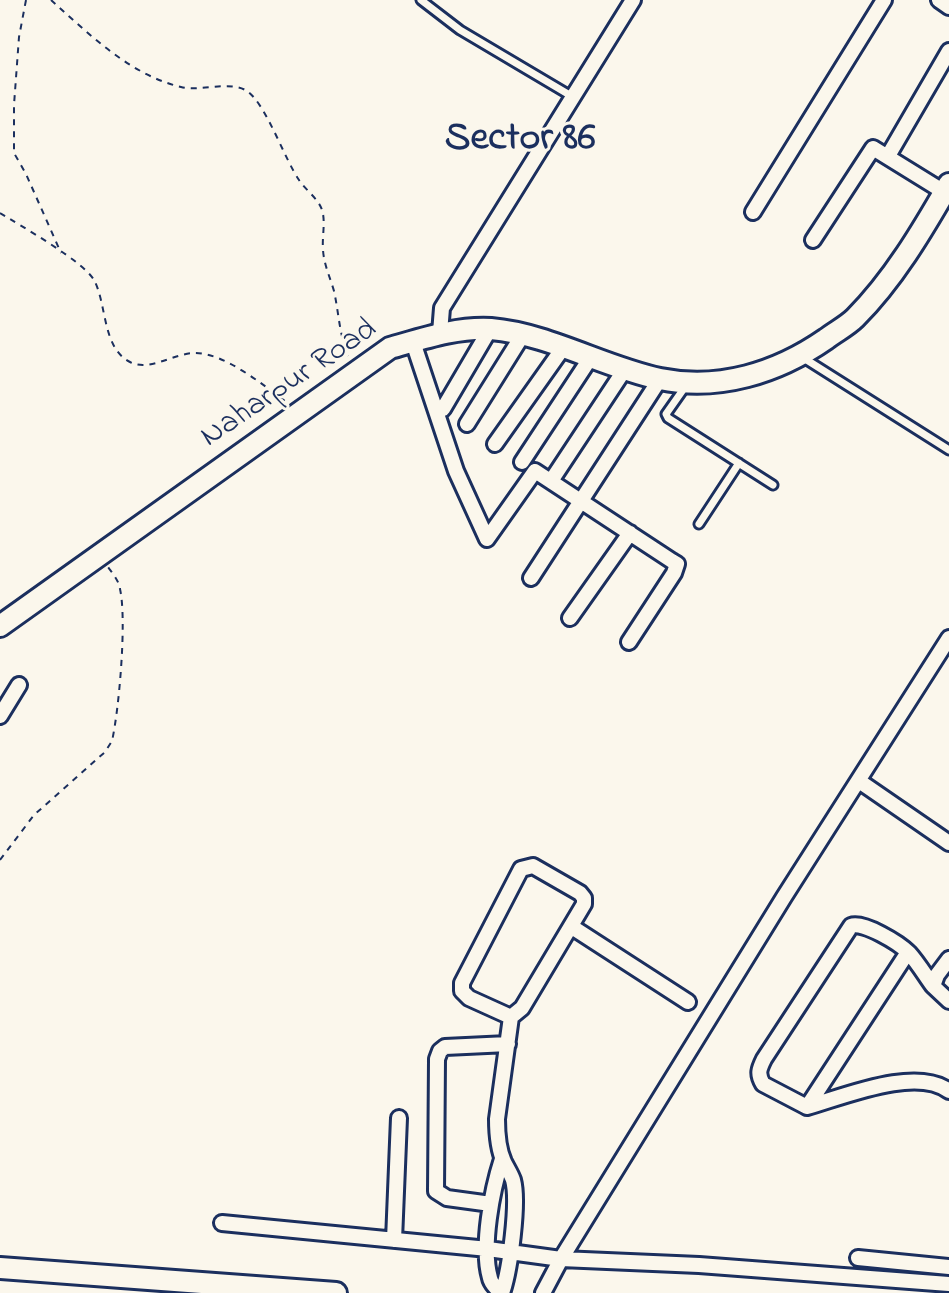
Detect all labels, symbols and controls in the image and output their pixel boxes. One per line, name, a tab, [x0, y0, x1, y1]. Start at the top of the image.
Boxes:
district label: Sector 86	[445, 117, 595, 165]
street label: Naharpur Road	[195, 312, 385, 458]

